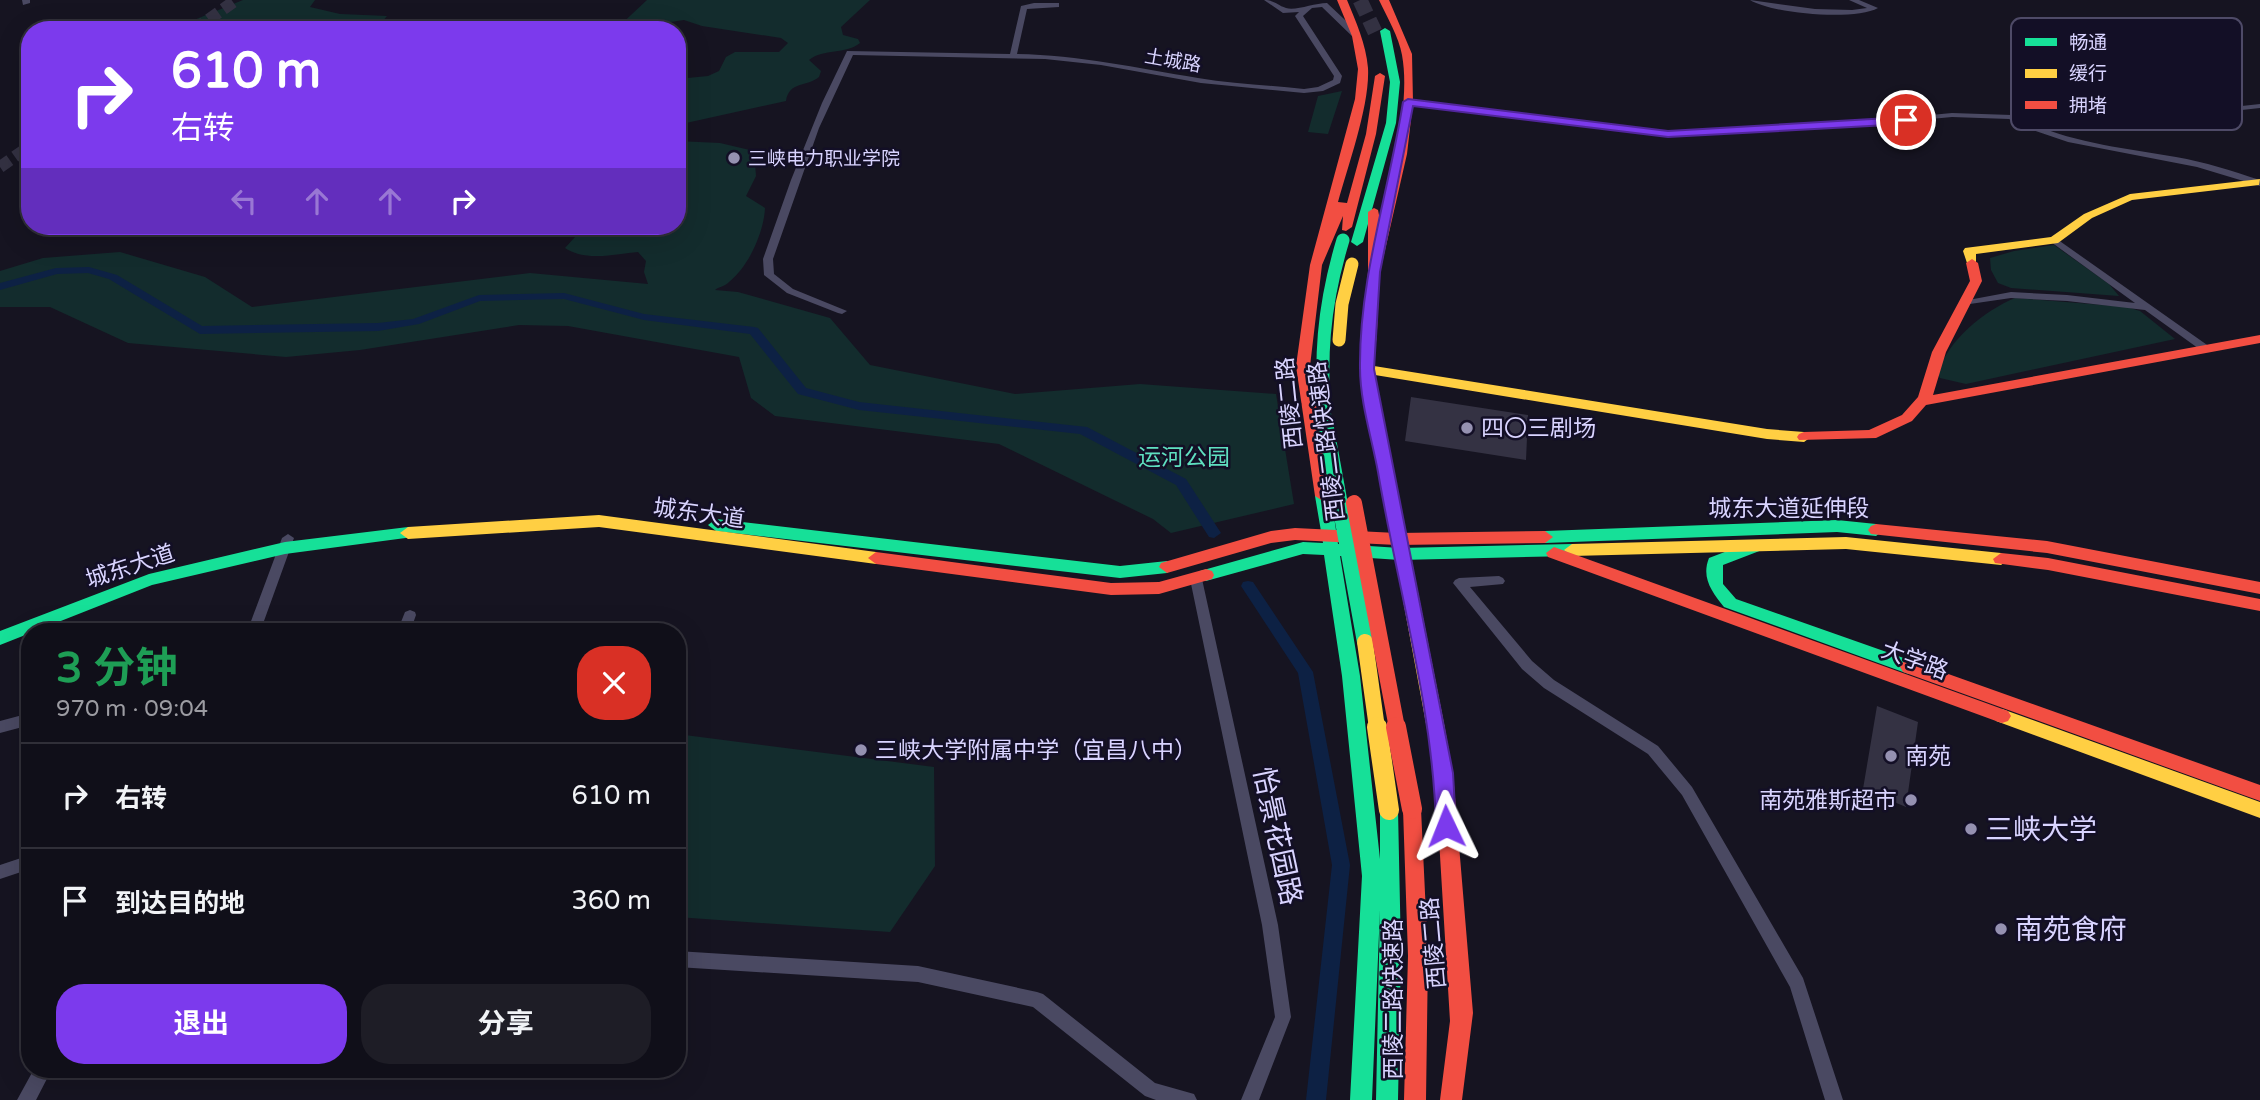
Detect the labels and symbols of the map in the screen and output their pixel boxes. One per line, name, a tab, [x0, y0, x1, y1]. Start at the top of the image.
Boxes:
legend	[2011, 18, 2242, 130]
text: 畅通	[2069, 32, 2107, 54]
street label: 土城路	[1143, 45, 1203, 77]
text: 缓行	[2069, 63, 2107, 85]
pin	[1876, 90, 1936, 150]
text: 拥堵	[2069, 95, 2107, 117]
place label: 三峡电力职业学院	[748, 148, 900, 170]
marker: 三峡电力职业学院	[726, 150, 742, 166]
street label: 西陵二路	[1271, 356, 1309, 450]
street label: 西陵二路快速路	[1303, 359, 1351, 522]
place label: 四〇三剧场	[1481, 415, 1596, 443]
marker: 四〇三剧场	[1459, 420, 1475, 436]
park label: 运河公园	[1138, 444, 1230, 472]
street label: 城东大道	[651, 494, 746, 534]
street label: 城东大道延伸段	[1709, 495, 1870, 523]
street label: 城东大道	[82, 539, 178, 594]
street label: 大学路	[1877, 636, 1952, 686]
place label: 三峡大学附属中学（宜昌八中）	[875, 737, 1197, 765]
marker: 三峡大学附属中学（宜昌八中）	[853, 742, 869, 758]
place label: 南苑	[1905, 743, 1951, 771]
marker: 南苑	[1883, 748, 1899, 764]
street label: 怡景花园路	[1246, 764, 1308, 908]
place label: 南苑雅斯超市	[1759, 787, 1897, 815]
position arrow	[1409, 789, 1483, 863]
marker: 南苑雅斯超市	[1903, 792, 1919, 808]
place label: 三峡大学	[1985, 813, 2097, 847]
marker: 三峡大学	[1963, 821, 1979, 837]
street label: 西陵二路	[1416, 896, 1452, 990]
place label: 南苑食府	[2015, 913, 2127, 947]
street label: 西陵二路快速路	[1380, 919, 1408, 1080]
marker: 南苑食府	[1993, 921, 2009, 937]

